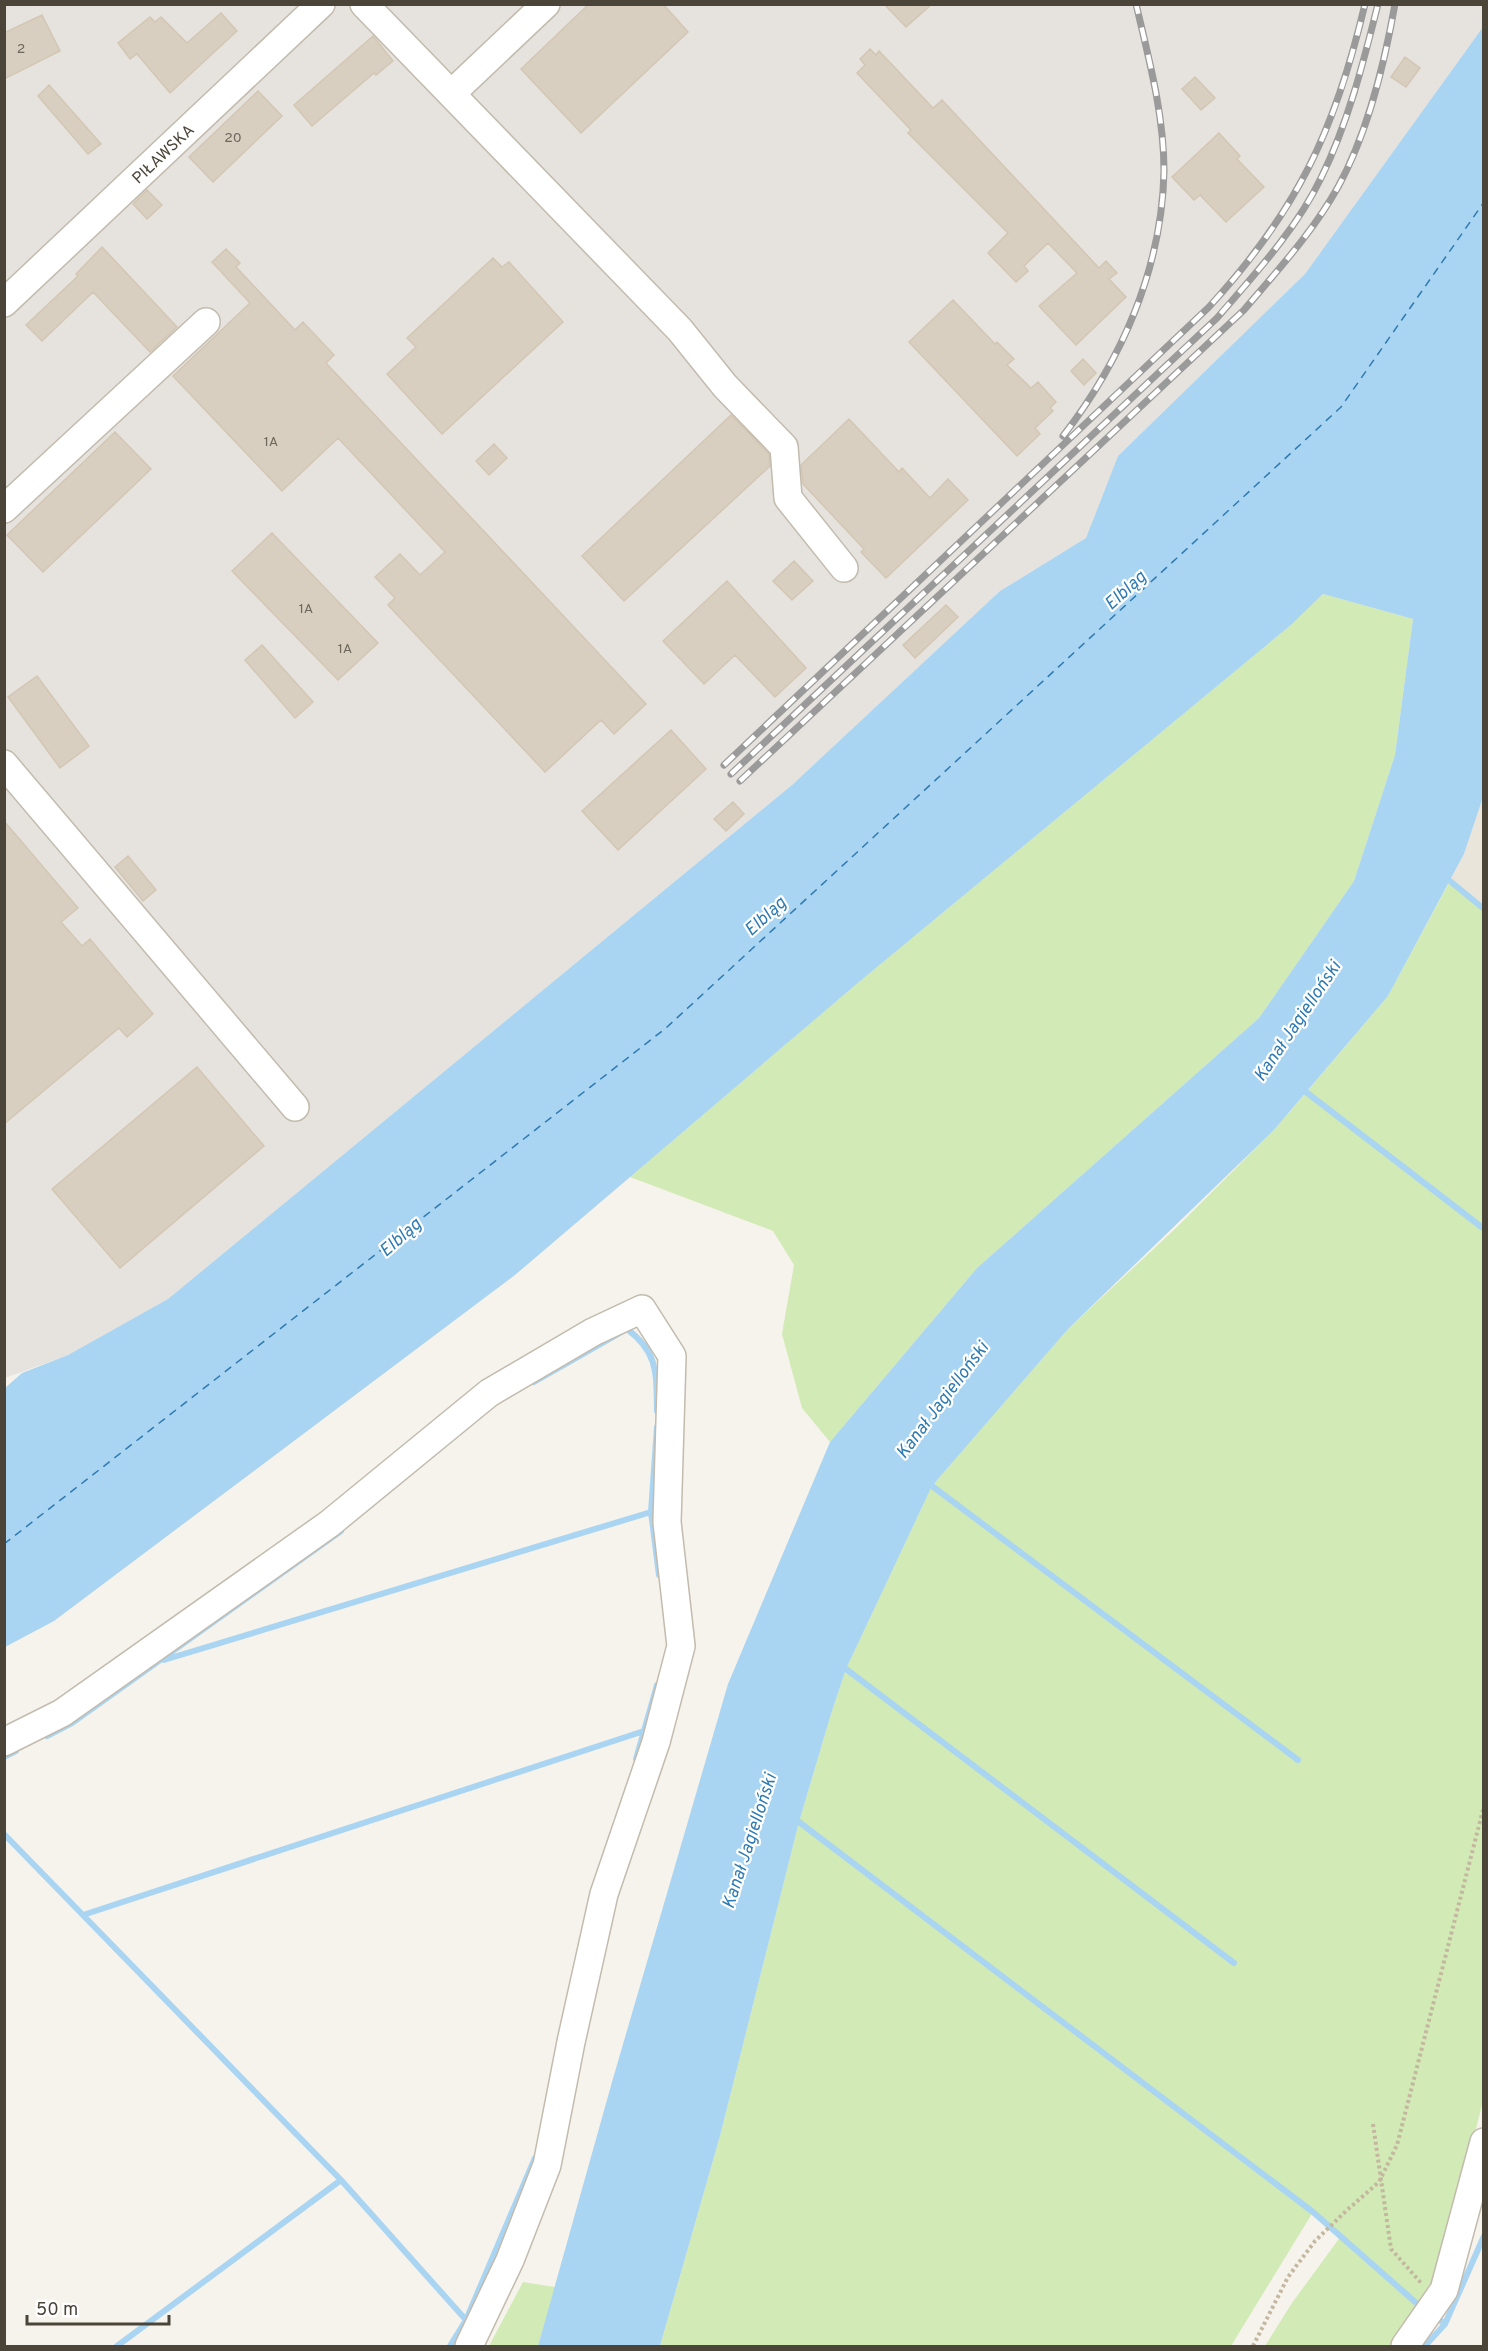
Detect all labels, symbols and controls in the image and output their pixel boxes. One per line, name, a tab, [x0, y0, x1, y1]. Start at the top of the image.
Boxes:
house number: 2	[17, 41, 25, 58]
street label: PIŁAWSKA	[129, 121, 199, 189]
house number: 20	[224, 130, 242, 147]
house number: 1A	[264, 434, 278, 451]
water label: Elbląg	[1100, 566, 1152, 616]
house number: 1A	[299, 601, 313, 618]
house number: 1A	[338, 641, 352, 658]
water label: Elbląg	[740, 892, 792, 942]
water label: Kanał Jagielloński	[1249, 956, 1348, 1087]
water label: Elbląg	[375, 1213, 427, 1263]
water label: Kanał Jagielloński	[892, 1337, 996, 1464]
water label: Kanał Jagielloński	[718, 1770, 784, 1912]
scale bar	[27, 2288, 170, 2326]
text: 50 m	[36, 2299, 78, 2322]

